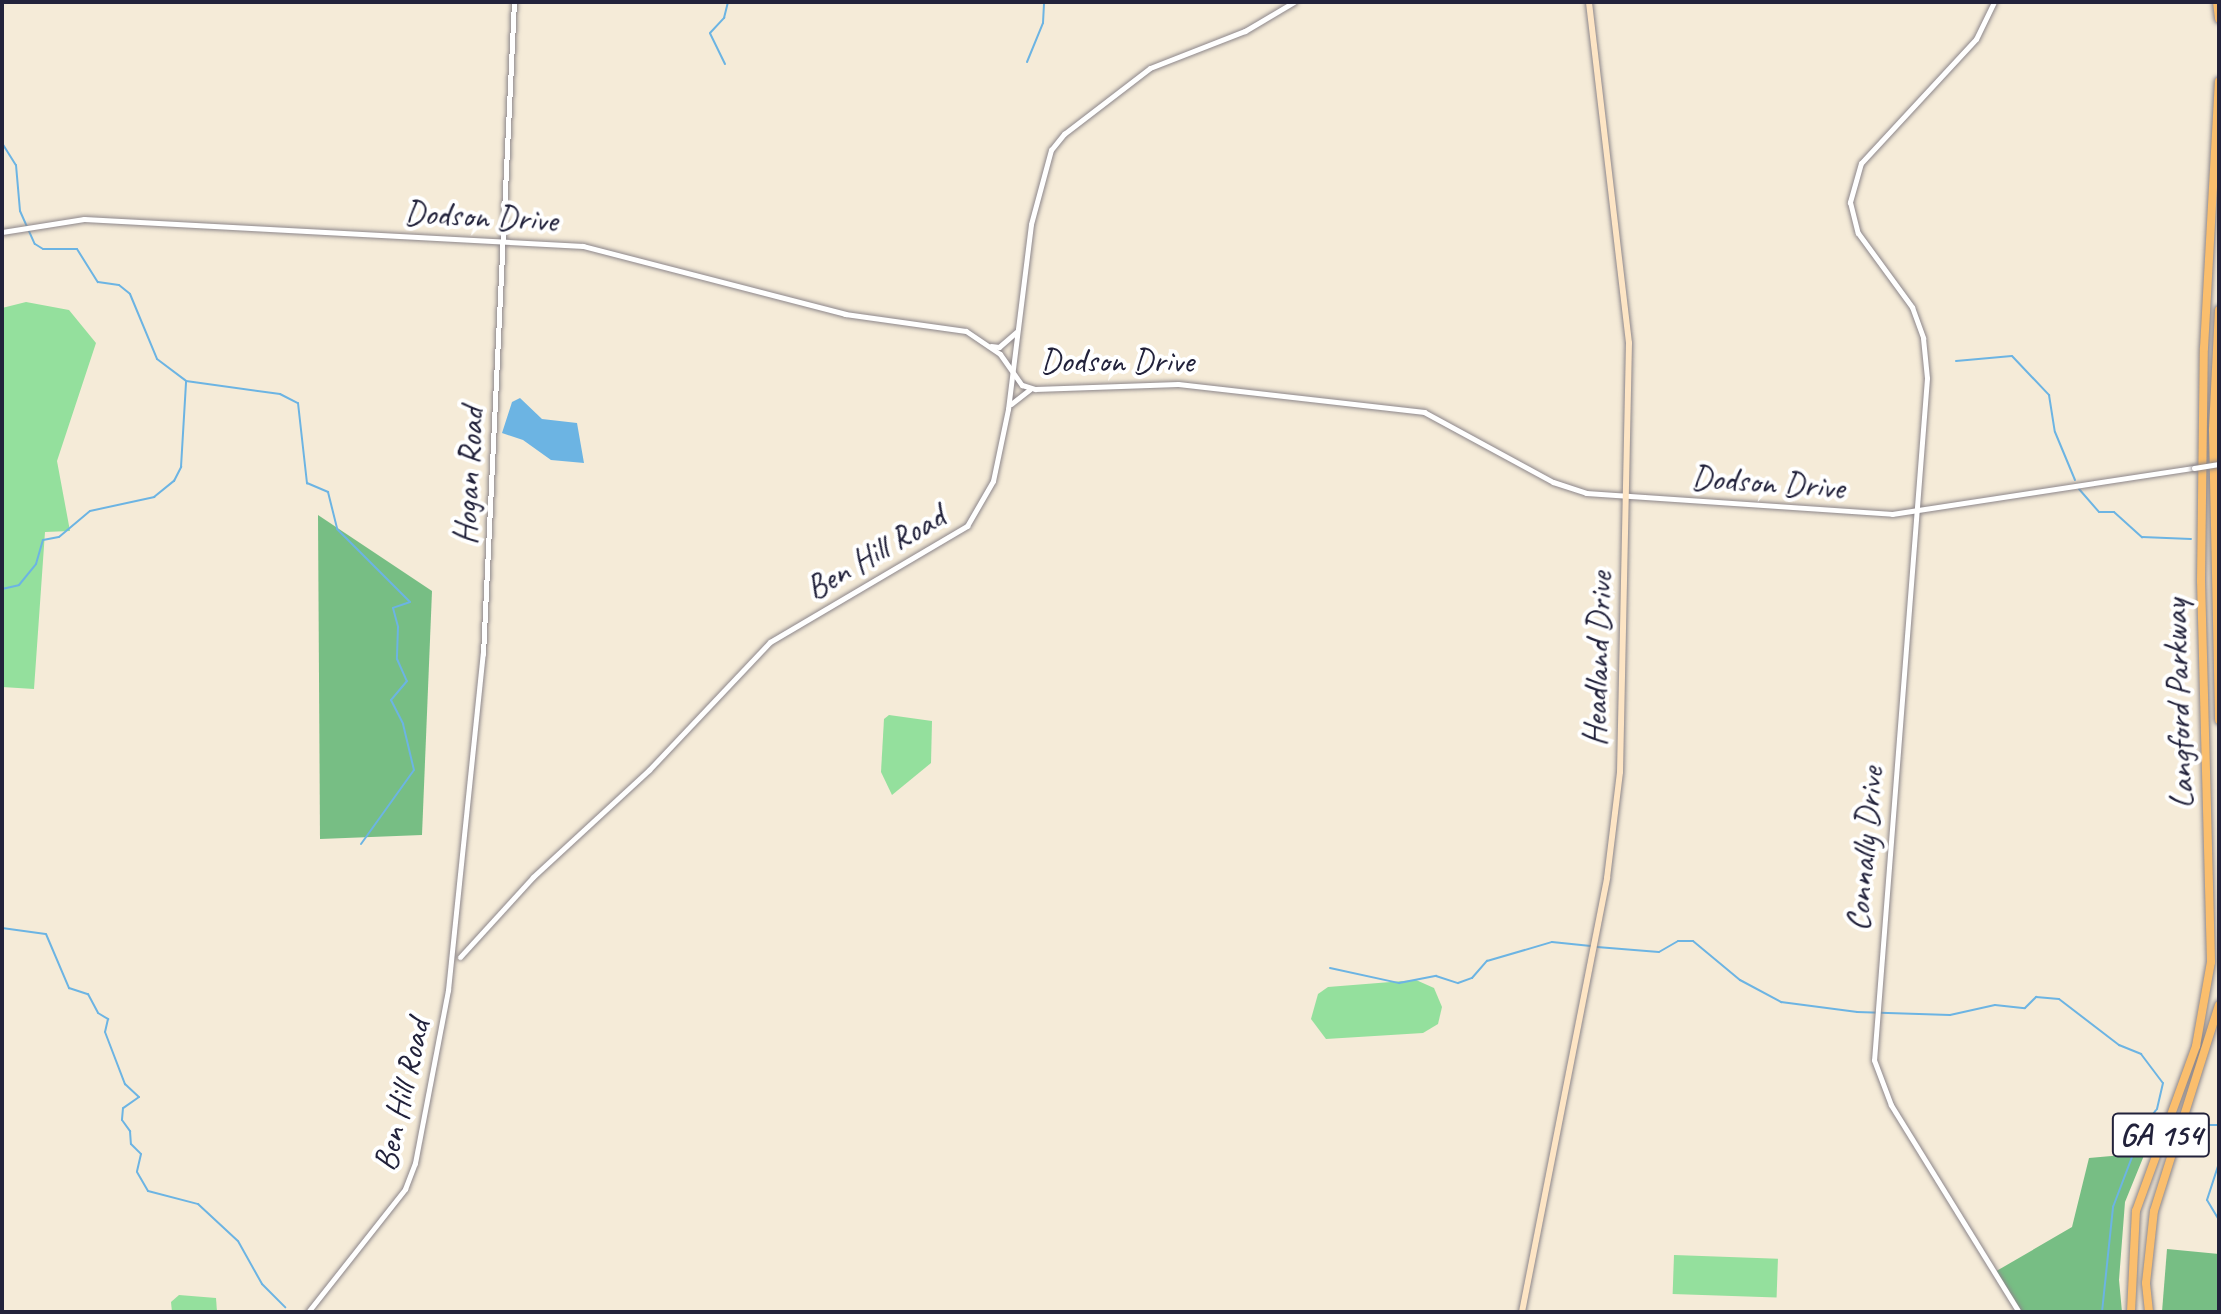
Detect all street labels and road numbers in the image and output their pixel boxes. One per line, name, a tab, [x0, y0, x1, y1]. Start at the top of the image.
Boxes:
street label: Dodson Drive	[403, 192, 559, 240]
street label: Dodson Drive	[1040, 341, 1194, 381]
street label: Hogan Road	[444, 406, 492, 546]
street label: Dodson Drive	[1690, 456, 1846, 508]
street label: Ben Hill Road	[798, 496, 952, 608]
street label: Headland Drive	[1574, 571, 1620, 747]
street label: Langford Parkway	[2154, 599, 2202, 809]
street label: Connally Drive	[1837, 765, 1891, 933]
street label: Ben Hill Road	[364, 1015, 438, 1175]
road number: GA 154	[2111, 1107, 2211, 1163]

